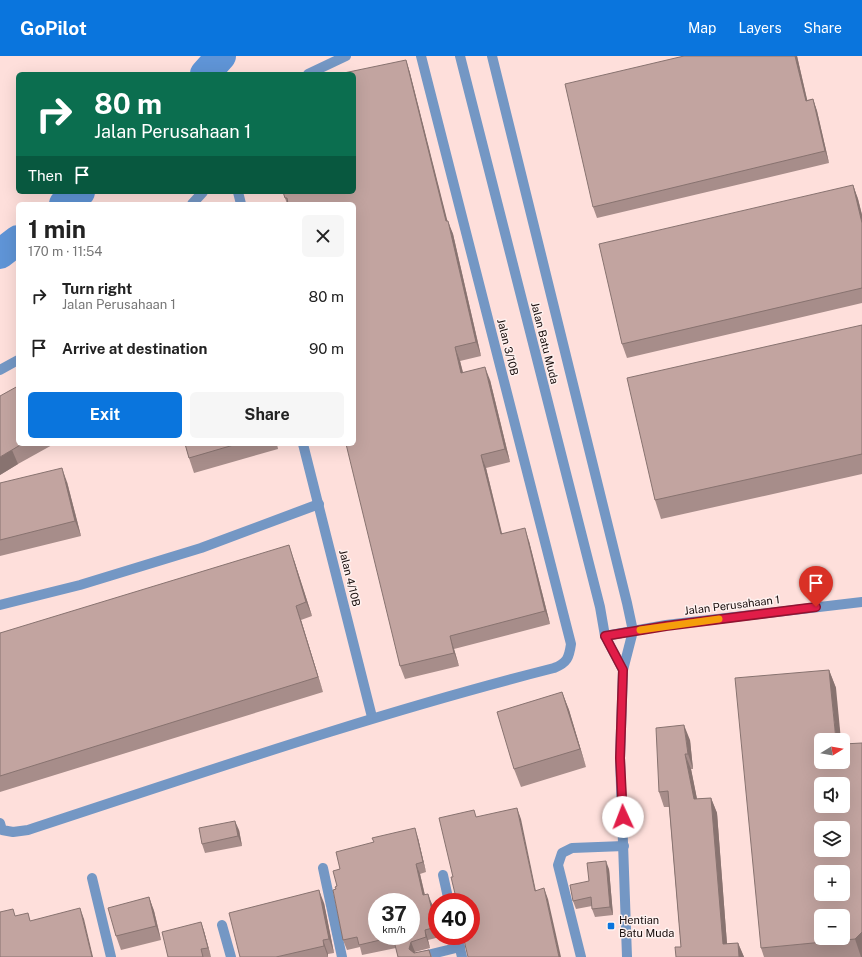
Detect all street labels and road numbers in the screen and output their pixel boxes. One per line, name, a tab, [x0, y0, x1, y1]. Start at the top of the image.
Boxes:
street label: Jalan Batu Muda	[529, 301, 561, 385]
street label: Jalan 3/10B	[495, 317, 521, 377]
street label: Jalan 4/10B	[337, 548, 363, 608]
street label: Jalan Perusahaan 1	[684, 593, 780, 617]

